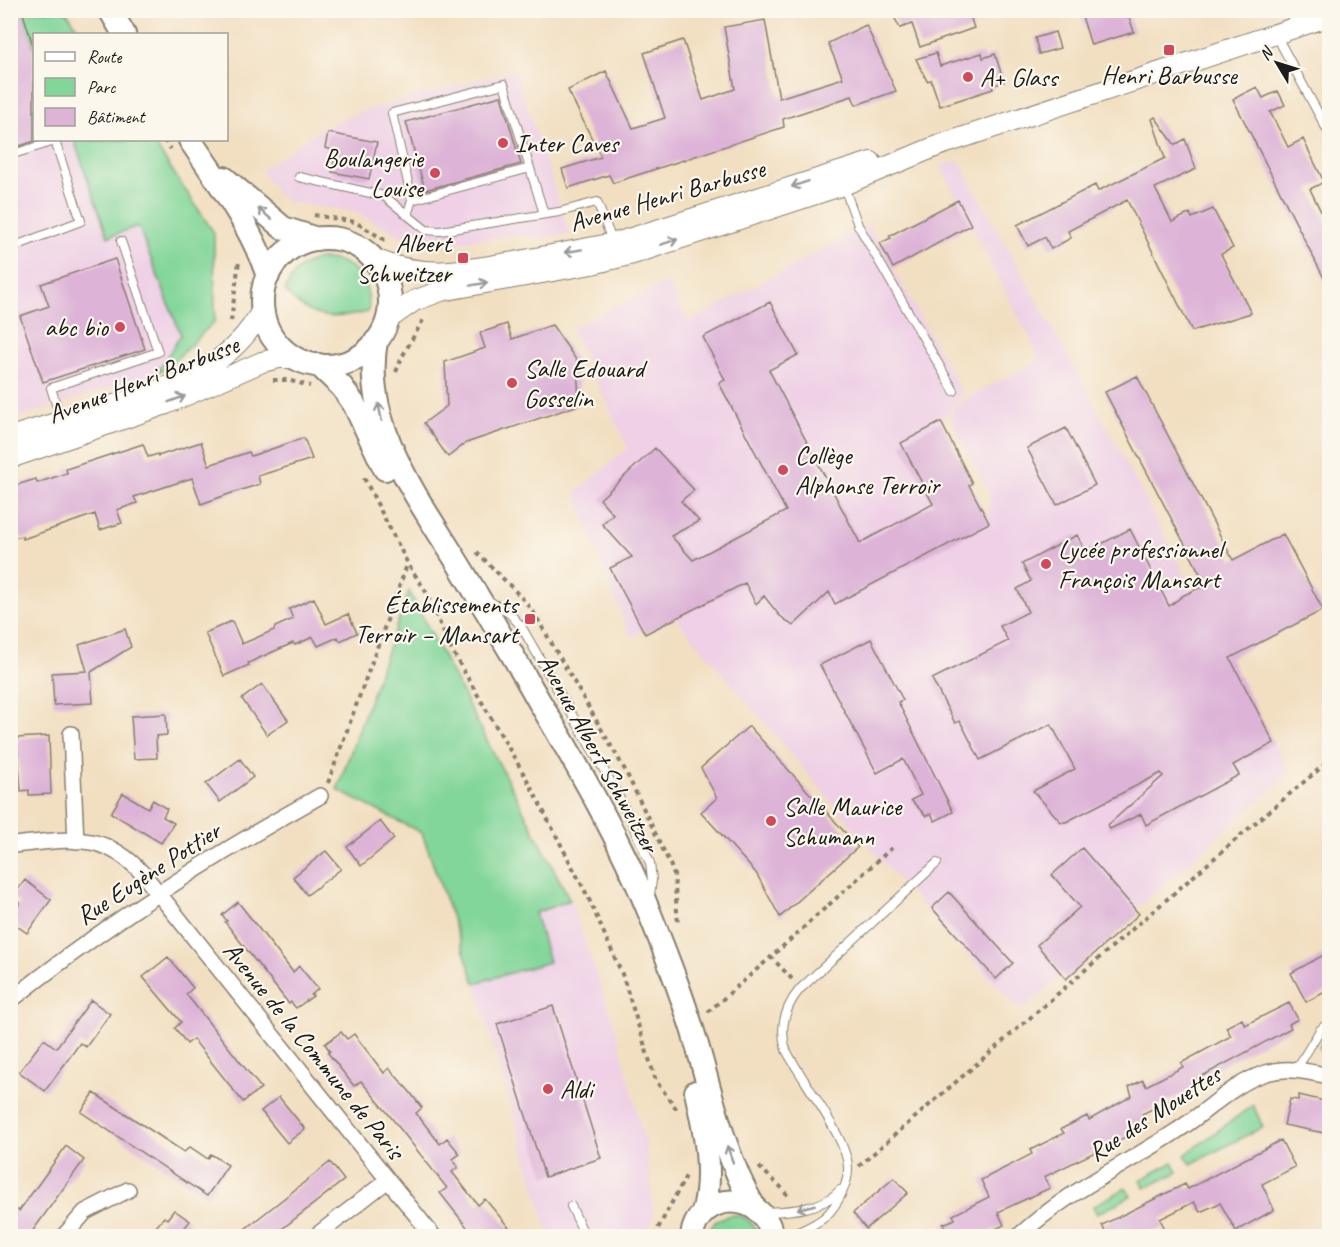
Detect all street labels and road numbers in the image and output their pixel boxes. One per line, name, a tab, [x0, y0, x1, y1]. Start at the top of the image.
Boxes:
street label: Avenue Henri Barbusse	[566, 151, 770, 239]
street label: Avenue Henri Barbusse	[43, 327, 245, 431]
street label: Avenue Albert Schweitzer	[530, 648, 668, 861]
street label: Rue Eugène Pottier	[70, 813, 229, 932]
street label: Avenue de la Commune de Paris	[216, 935, 413, 1167]
street label: Rue des Mouettes	[1082, 1057, 1229, 1169]

